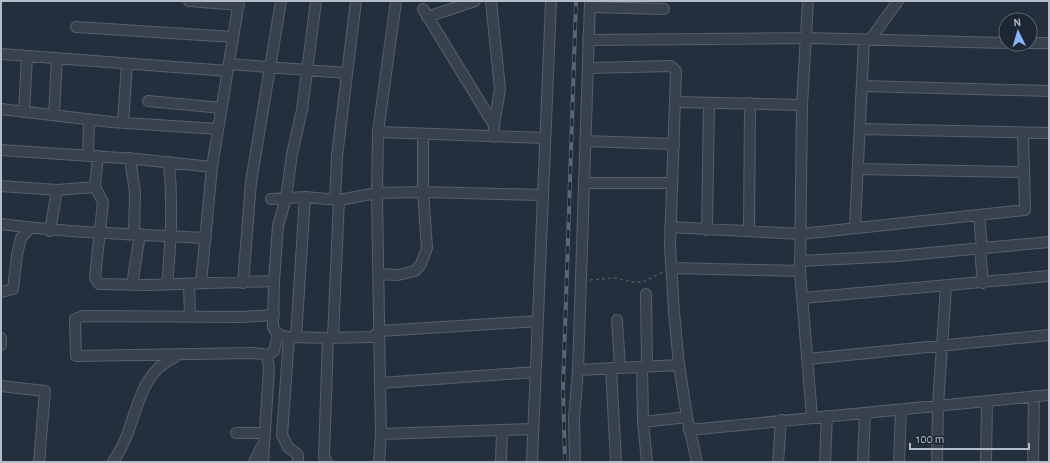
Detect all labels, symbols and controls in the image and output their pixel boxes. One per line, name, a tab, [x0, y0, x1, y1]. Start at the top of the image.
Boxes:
north arrow	[998, 12, 1038, 52]
text: N	[1013, 17, 1021, 28]
scale bar	[910, 425, 1029, 451]
text: 100 m	[916, 433, 944, 445]

